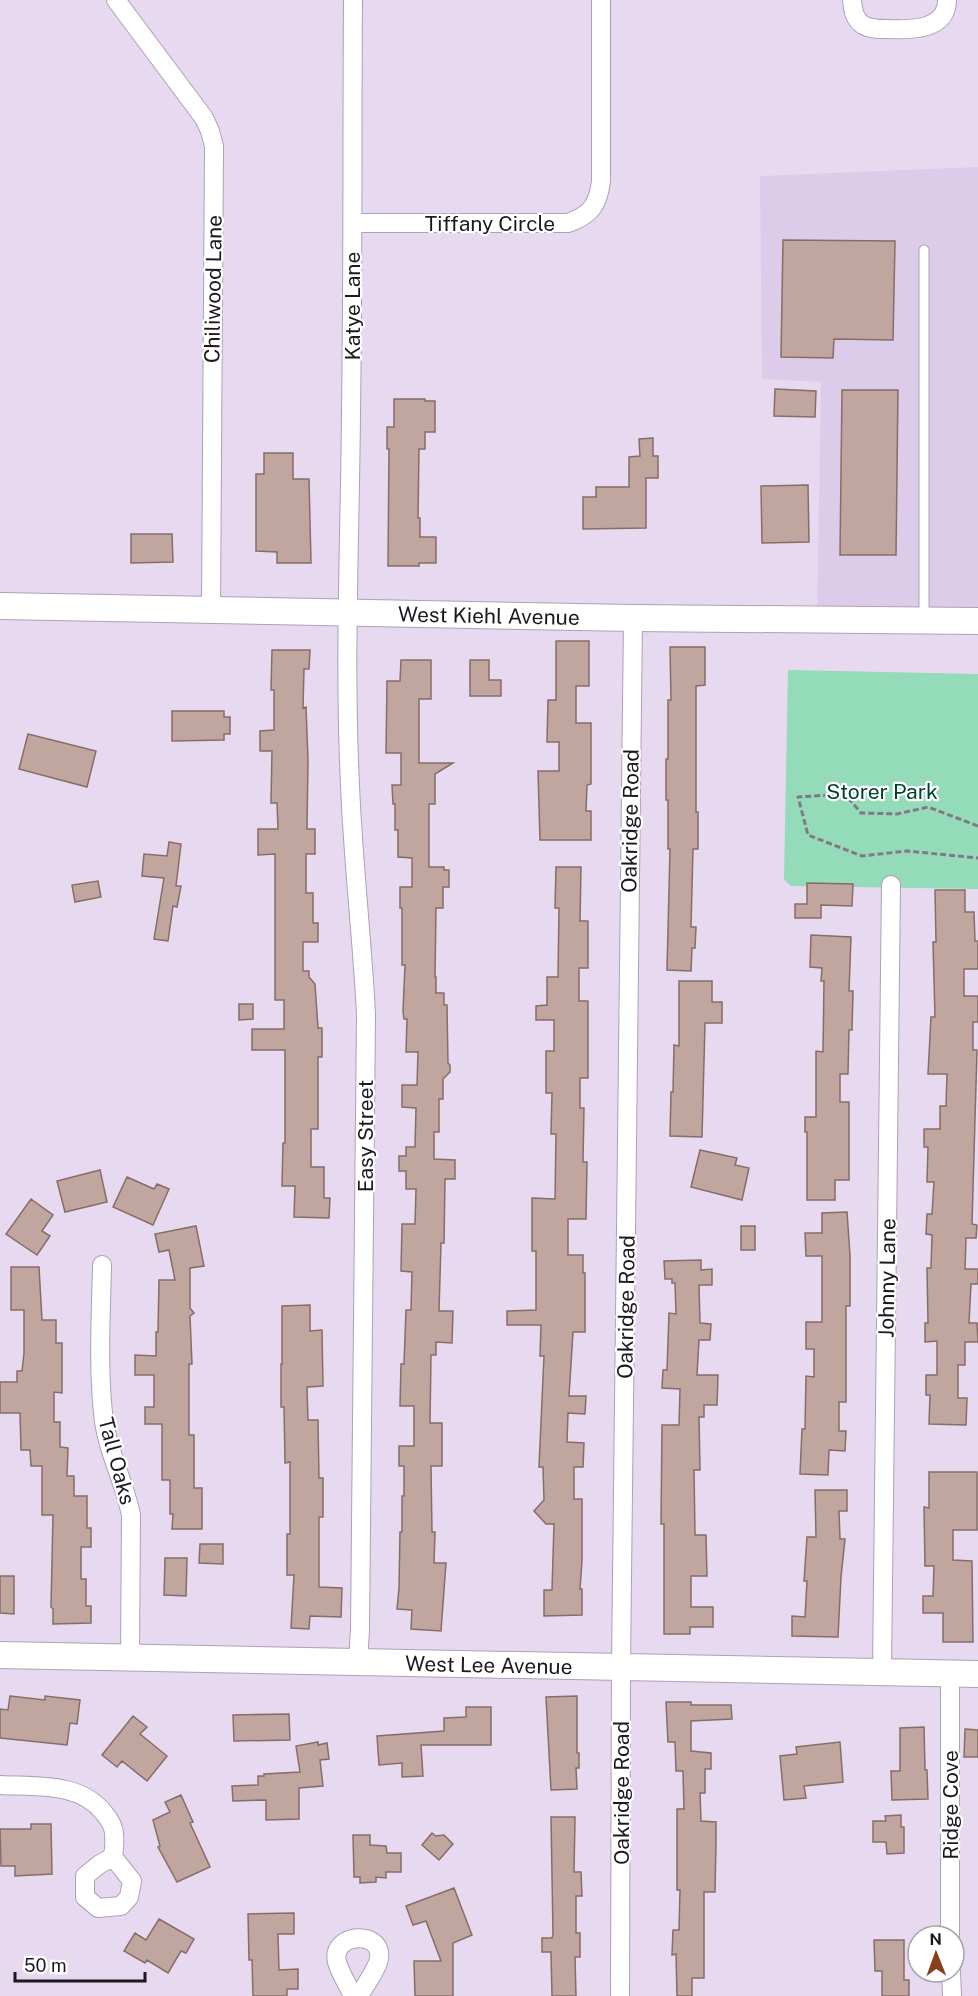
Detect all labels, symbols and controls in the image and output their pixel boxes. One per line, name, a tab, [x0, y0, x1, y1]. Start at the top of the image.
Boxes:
street label: Tiffany Circle	[425, 211, 555, 236]
street label: Chiliwood Lane	[199, 215, 227, 363]
street label: Katye Lane	[340, 252, 365, 360]
street label: West Kiehl Avenue	[398, 601, 580, 629]
street label: Oakridge Road	[616, 749, 644, 893]
park label: Storer Park	[826, 779, 938, 804]
street label: Easy Street	[353, 1080, 378, 1192]
street label: Johnny Lane	[873, 1218, 901, 1338]
street label: Oakridge Road	[612, 1235, 640, 1379]
street label: Tall Oaks	[93, 1415, 141, 1507]
street label: West Lee Avenue	[405, 1650, 573, 1679]
street label: Oakridge Road	[609, 1721, 634, 1865]
street label: Ridge Cove	[938, 1750, 963, 1860]
north arrow	[906, 1924, 966, 1984]
text: N	[929, 1930, 942, 1949]
scale bar	[15, 1945, 146, 1983]
text: 50 m	[24, 1955, 67, 1976]

